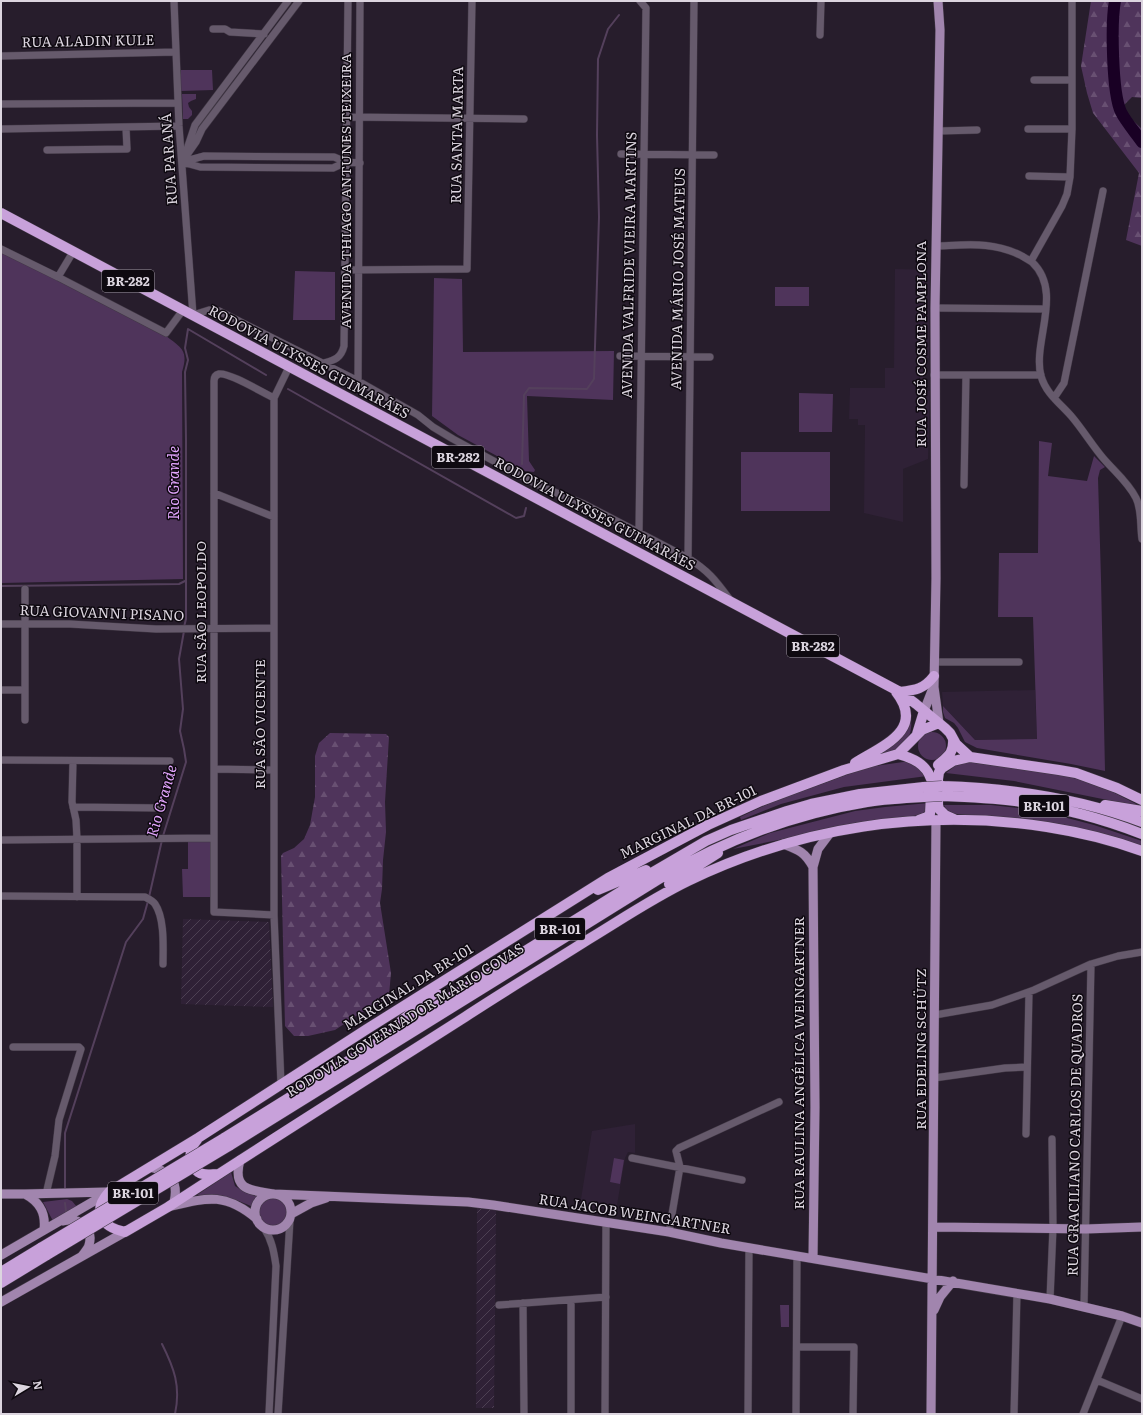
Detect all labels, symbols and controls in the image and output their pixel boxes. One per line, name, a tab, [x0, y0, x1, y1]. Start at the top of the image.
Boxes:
street label: RUA ALADIN KULE	[22, 29, 154, 51]
street label: AVENIDA THIAGO ANTUNES TEIXEIRA	[335, 52, 355, 329]
street label: RUA SANTA MARTA	[445, 65, 467, 204]
street label: RUA PARANÁ	[155, 112, 181, 206]
street label: AVENIDA VALFRIDE VIEIRA MARTINS	[616, 131, 640, 398]
street label: AVENIDA MÁRIO JOSÉ MATEUS	[665, 168, 689, 390]
street label: RUA JOSÉ COSME PAMPLONA	[910, 240, 930, 447]
road number: BR-282	[102, 270, 154, 292]
street label: RODOVIA ULYSSES GUIMARÃES	[205, 299, 414, 423]
water label: Rio Grande	[161, 446, 184, 520]
road number: BR-282	[432, 446, 484, 468]
street label: RODOVIA ULYSSES GUIMARÃES	[491, 451, 700, 575]
street label: RUA SÃO LEOPOLDO	[190, 541, 210, 683]
street label: RUA GIOVANNI PISANO	[19, 599, 185, 625]
road number: BR-282	[787, 635, 839, 657]
street label: RUA SÃO VICENTE	[249, 659, 269, 789]
water label: Rio Grande	[139, 762, 182, 839]
street label: MARGINAL DA BR-101	[616, 779, 759, 863]
road number: BR-101	[1019, 795, 1069, 817]
street label: RUA RAULINA ANGÉLICA WEINGARTNER	[788, 916, 808, 1210]
road number: BR-101	[535, 918, 585, 940]
street label: RODOVIA GOVERNADOR MÁRIO COVAS	[282, 937, 527, 1101]
street label: MARGINAL DA BR-101	[339, 938, 476, 1034]
street label: RUA EDELING SCHÜTZ	[910, 968, 930, 1130]
street label: RUA GRACILIANO CARLOS DE QUADROS	[1062, 994, 1086, 1276]
road number: BR-101	[108, 1182, 158, 1204]
street label: RUA JACOB WEINGARTNER	[538, 1188, 733, 1238]
north arrow	[8, 1367, 48, 1407]
text: N	[30, 1379, 48, 1391]

